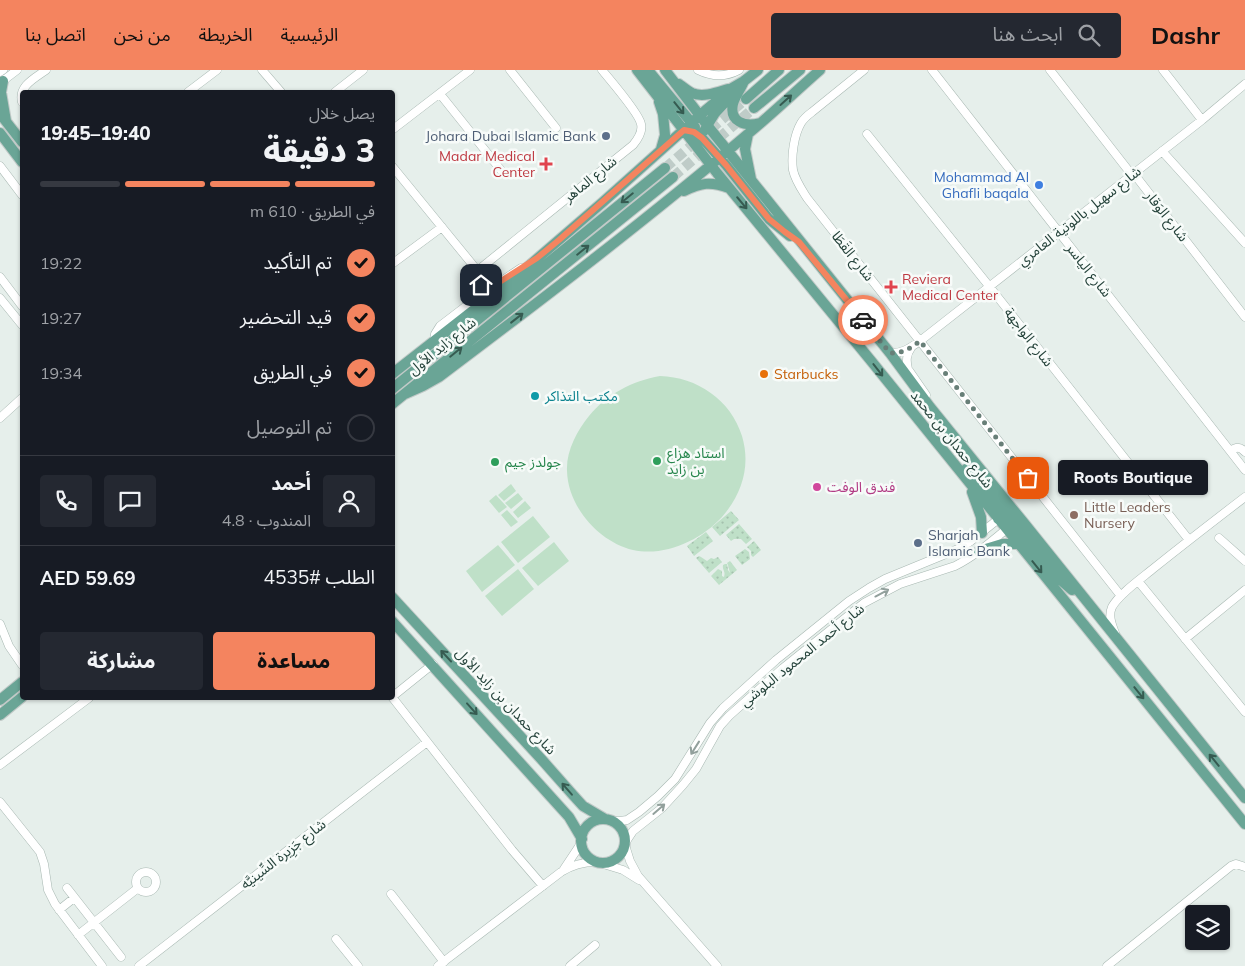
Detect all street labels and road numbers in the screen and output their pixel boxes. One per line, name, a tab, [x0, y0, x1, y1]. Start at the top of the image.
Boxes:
street label: شارع الماهر	[559, 152, 622, 208]
street label: شارع سهيل باللوتية العامري	[1014, 162, 1146, 272]
street label: شارع الوَقار	[1139, 186, 1193, 246]
street label: شارع القَطَا	[826, 227, 878, 286]
street label: شارع الياسر	[1060, 239, 1116, 302]
street label: شارع الواجهة	[999, 304, 1058, 371]
street label: شارع زايد الأول	[405, 313, 481, 380]
street label: شارع حمدان بن محمد	[905, 386, 997, 493]
street label: شارع أحمد المحمود البلوشي	[736, 599, 869, 712]
street label: شارع حمدان بن زايد الأول	[450, 644, 560, 760]
street label: شارع جَزِيرة السِّينيَّه	[237, 815, 331, 895]

